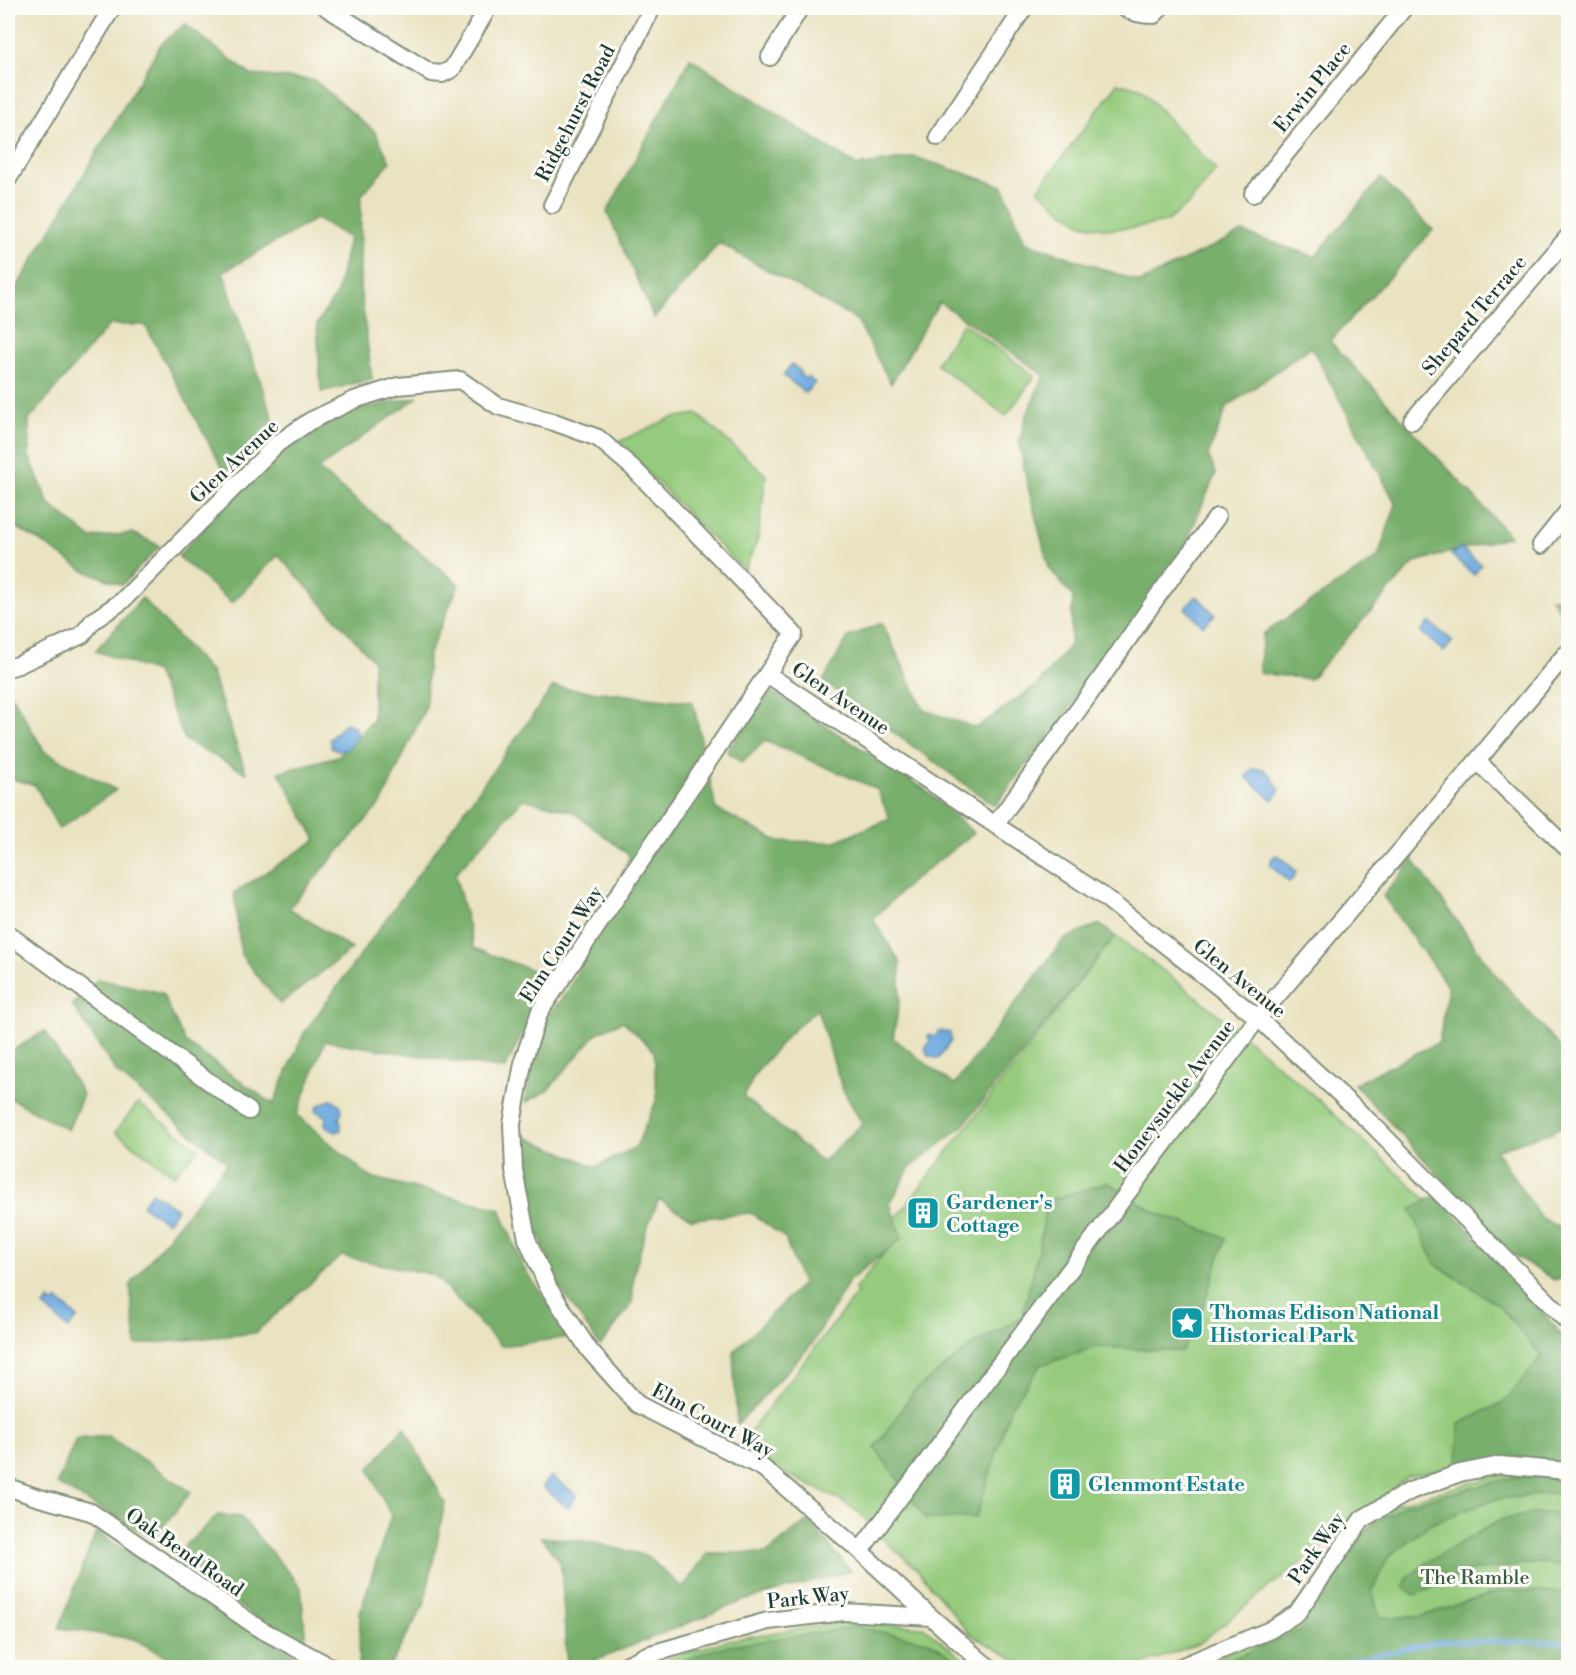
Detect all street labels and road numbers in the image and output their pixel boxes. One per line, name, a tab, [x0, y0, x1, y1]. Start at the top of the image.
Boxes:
street label: Erwin Place	[1269, 38, 1357, 138]
street label: Ridgehurst Road	[531, 40, 622, 186]
street label: Shepard Terrace	[1418, 251, 1533, 381]
street label: Glen Avenue	[185, 415, 285, 510]
street label: Glen Avenue	[786, 657, 894, 741]
street label: Elm Court Way	[515, 881, 610, 1008]
street label: Glen Avenue	[1187, 934, 1291, 1024]
street label: Honeysuckle Avenue	[1109, 1015, 1241, 1179]
street label: Elm Court Way	[647, 1379, 778, 1464]
street label: Oak Bend Road	[120, 1503, 248, 1603]
street label: Park Way	[1283, 1508, 1351, 1590]
street label: Park Way	[766, 1582, 851, 1615]

